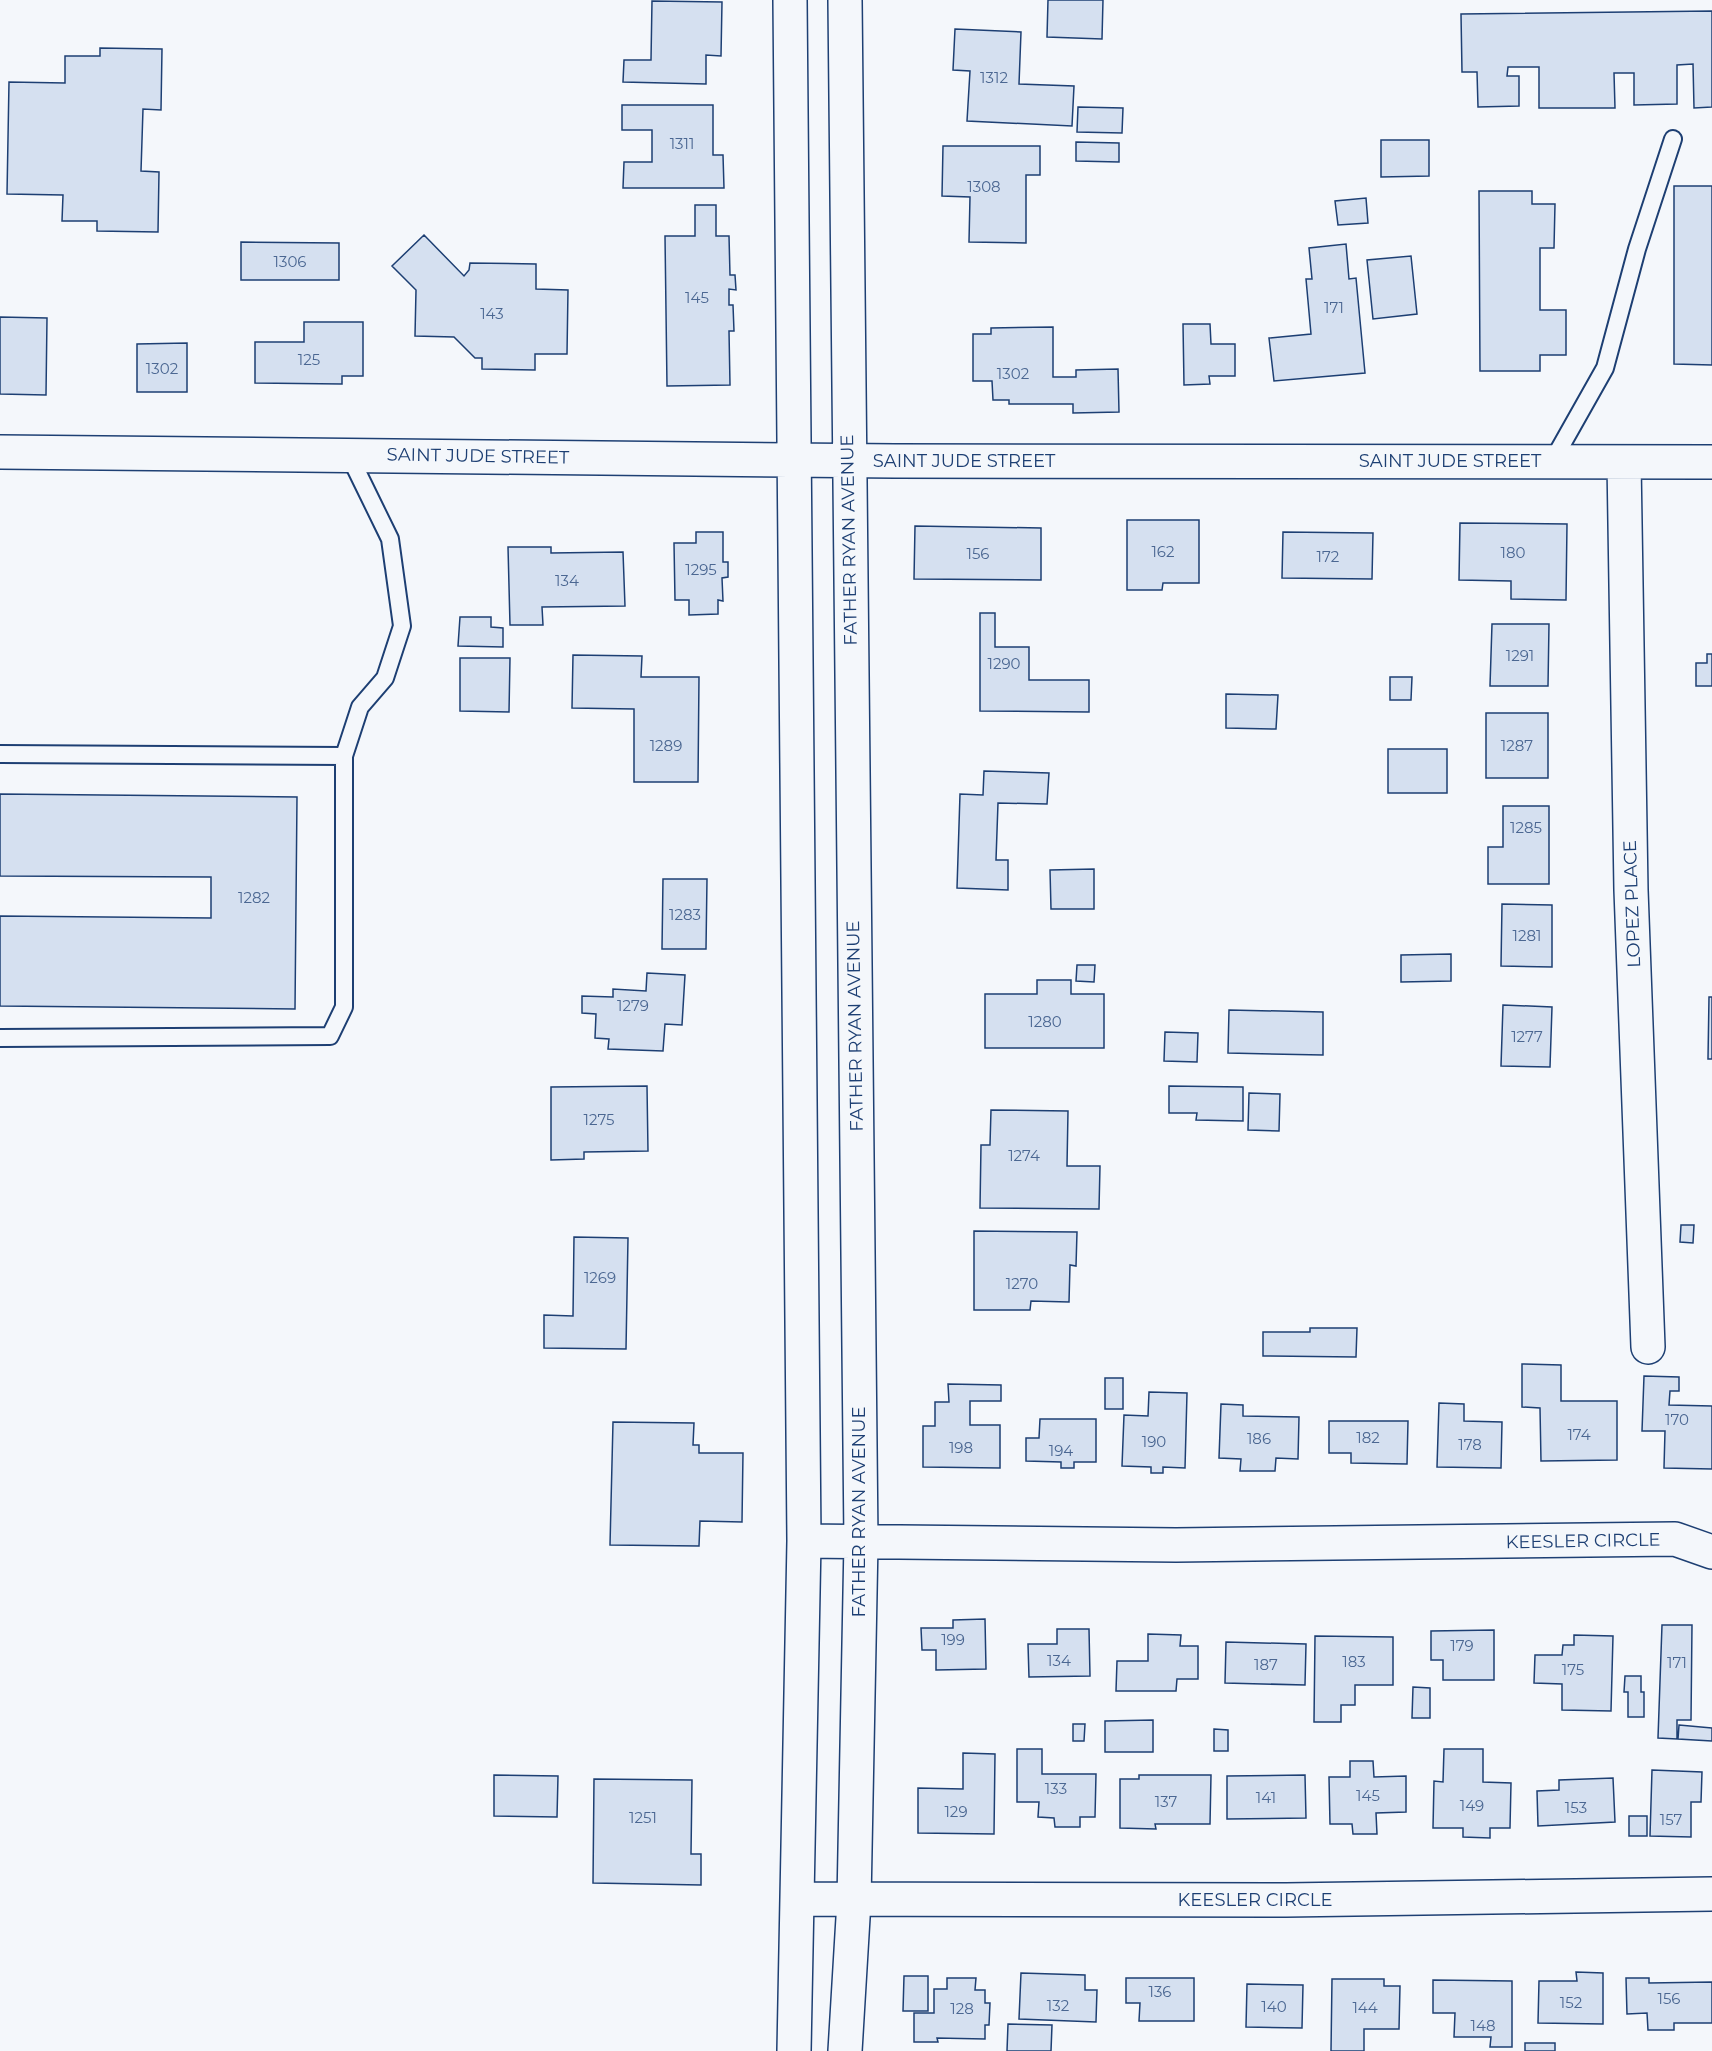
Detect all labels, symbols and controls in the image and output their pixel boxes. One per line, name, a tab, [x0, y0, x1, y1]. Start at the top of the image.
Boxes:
house number: 1312	[980, 68, 1008, 87]
house number: 1311	[670, 134, 694, 153]
house number: 1308	[967, 177, 1001, 196]
house number: 1306	[274, 252, 306, 271]
house number: 145	[685, 288, 709, 307]
house number: 171	[1324, 298, 1344, 317]
house number: 143	[480, 304, 504, 323]
house number: 125	[298, 350, 320, 369]
house number: 1302	[146, 359, 178, 378]
house number: 1302	[997, 364, 1029, 383]
street label: FATHER RYAN AVENUE	[836, 434, 862, 646]
street label: SAINT JUDE STREET	[386, 443, 570, 469]
street label: SAINT JUDE STREET	[873, 450, 1056, 472]
street label: SAINT JUDE STREET	[1359, 450, 1542, 472]
house number: 162	[1151, 542, 1175, 561]
house number: 180	[1501, 543, 1526, 562]
house number: 156	[966, 544, 990, 563]
house number: 172	[1317, 547, 1339, 566]
house number: 1295	[685, 560, 717, 579]
house number: 134	[555, 571, 579, 590]
house number: 1291	[1506, 646, 1534, 665]
house number: 1290	[987, 654, 1021, 673]
house number: 1289	[650, 736, 682, 755]
house number: 1287	[1501, 736, 1533, 755]
house number: 1285	[1510, 818, 1542, 837]
street label: LOPEZ PLACE	[1619, 840, 1645, 968]
house number: 1282	[238, 888, 270, 907]
house number: 1283	[669, 905, 701, 924]
street label: FATHER RYAN AVENUE	[842, 920, 868, 1132]
house number: 1281	[1513, 926, 1541, 945]
house number: 1279	[617, 996, 649, 1015]
house number: 1280	[1028, 1012, 1062, 1031]
house number: 1277	[1511, 1027, 1543, 1046]
house number: 1275	[584, 1110, 614, 1129]
house number: 1274	[1008, 1146, 1040, 1165]
house number: 1269	[584, 1268, 616, 1287]
house number: 1270	[1006, 1274, 1038, 1293]
street label: FATHER RYAN AVENUE	[848, 1406, 870, 1618]
house number: 170	[1665, 1410, 1689, 1429]
house number: 174	[1567, 1425, 1591, 1444]
house number: 182	[1356, 1428, 1380, 1447]
house number: 186	[1247, 1429, 1271, 1448]
house number: 190	[1142, 1432, 1166, 1451]
house number: 178	[1458, 1435, 1482, 1454]
house number: 198	[949, 1438, 973, 1457]
house number: 194	[1049, 1441, 1073, 1460]
street label: KEESLER CIRCLE	[1505, 1529, 1661, 1553]
house number: 199	[941, 1630, 965, 1649]
house number: 179	[1450, 1636, 1474, 1655]
house number: 134	[1047, 1651, 1071, 1670]
house number: 183	[1342, 1652, 1366, 1671]
house number: 171	[1667, 1653, 1687, 1672]
house number: 187	[1254, 1655, 1278, 1674]
house number: 175	[1562, 1660, 1584, 1679]
house number: 133	[1045, 1779, 1067, 1798]
house number: 145	[1356, 1786, 1380, 1805]
house number: 141	[1256, 1788, 1276, 1807]
house number: 137	[1155, 1792, 1177, 1811]
house number: 149	[1460, 1796, 1484, 1815]
house number: 153	[1565, 1798, 1587, 1817]
house number: 129	[944, 1802, 968, 1821]
house number: 1251	[629, 1808, 657, 1827]
house number: 157	[1660, 1810, 1682, 1829]
street label: KEESLER CIRCLE	[1178, 1889, 1332, 1911]
house number: 136	[1148, 1982, 1172, 2001]
house number: 156	[1657, 1989, 1681, 2008]
house number: 152	[1560, 1993, 1582, 2012]
house number: 132	[1047, 1996, 1069, 2015]
house number: 140	[1261, 1997, 1287, 2016]
house number: 144	[1352, 1998, 1378, 2017]
house number: 128	[950, 1999, 974, 2018]
house number: 148	[1470, 2016, 1496, 2035]

